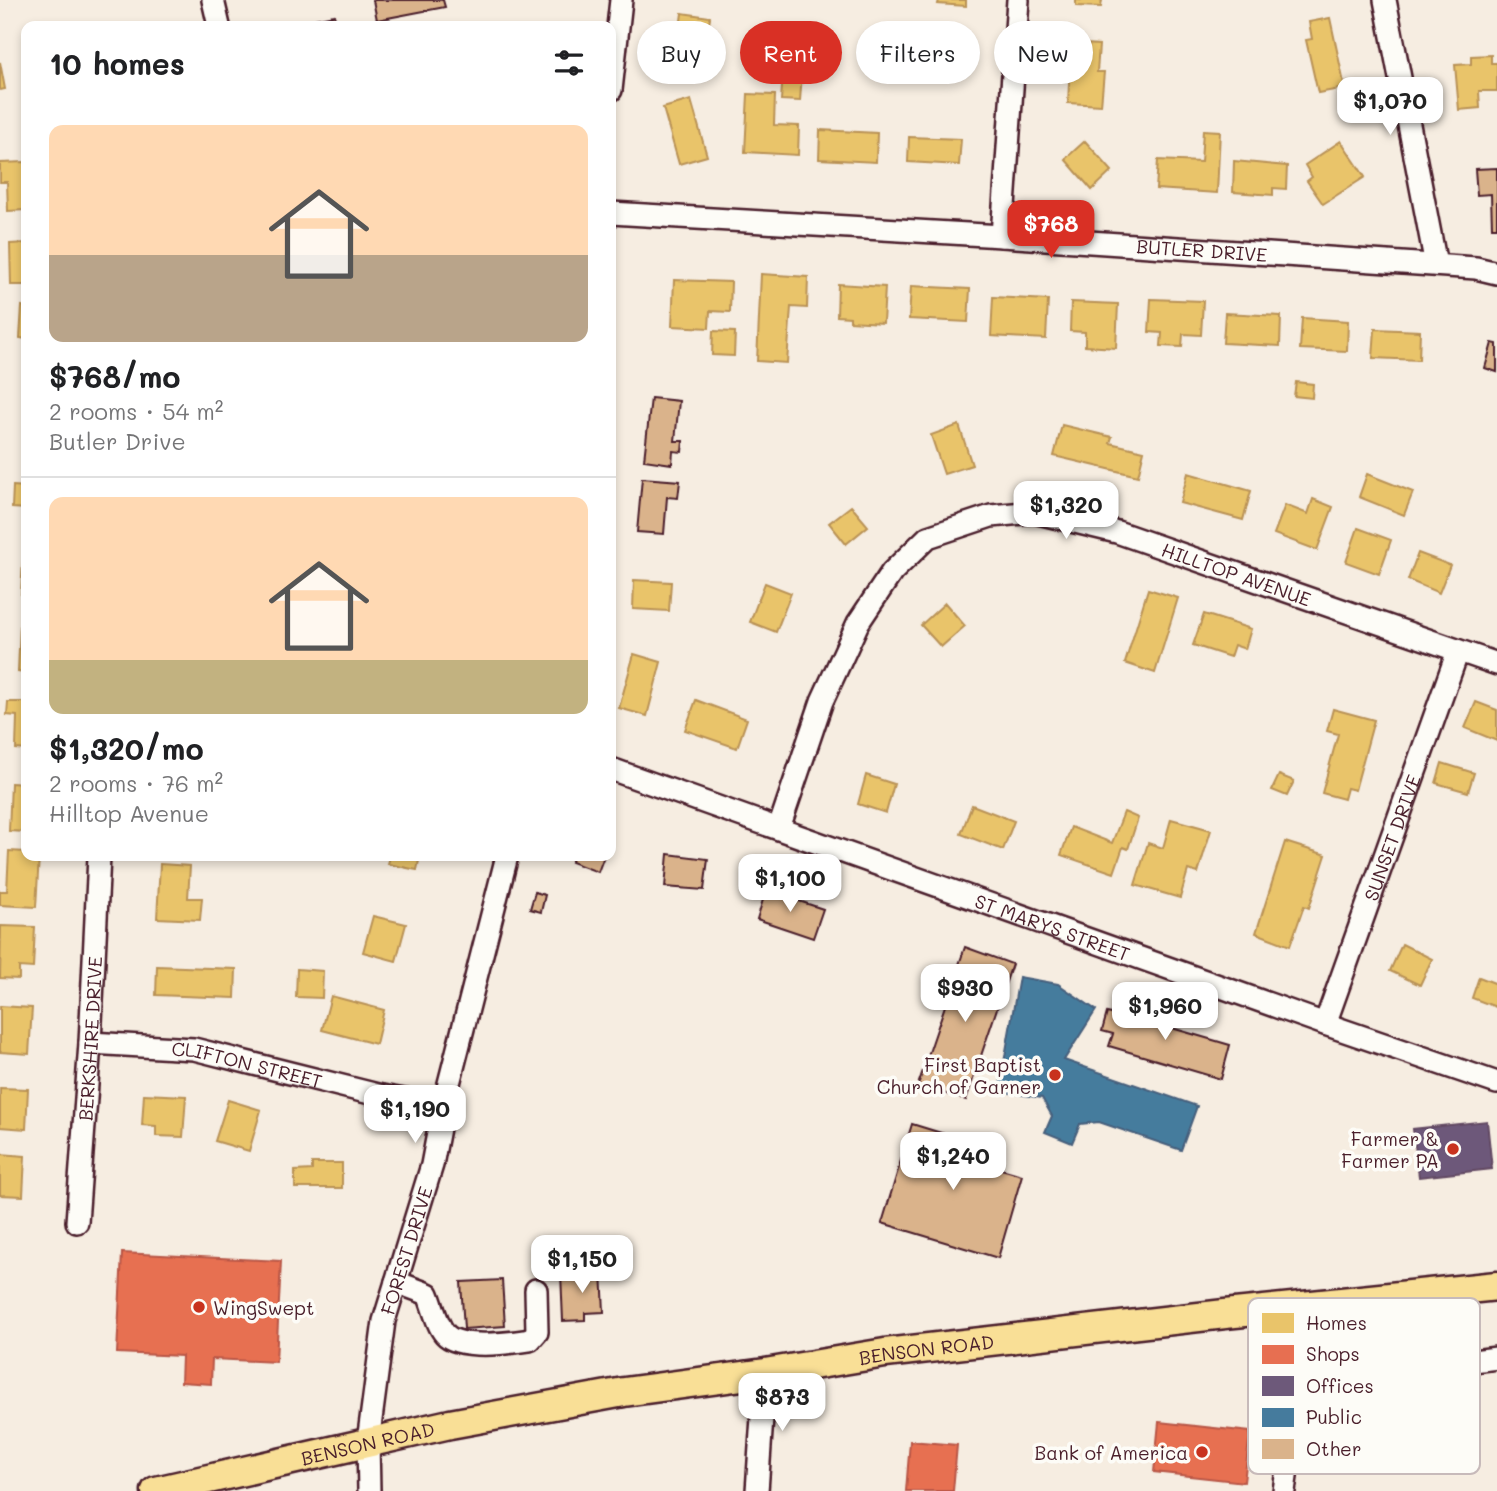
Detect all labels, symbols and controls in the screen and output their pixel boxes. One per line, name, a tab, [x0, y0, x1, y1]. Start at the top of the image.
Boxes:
chip: Buy	[637, 21, 726, 84]
chip: Rent	[740, 21, 842, 84]
chip: Filters	[856, 21, 980, 84]
chip: New	[994, 21, 1093, 84]
text: 10 homes	[49, 43, 185, 83]
icon: filters	[550, 44, 588, 82]
pin: $1,070	[1333, 78, 1447, 137]
text: $1,070	[1353, 85, 1427, 115]
icon: home	[256, 171, 382, 297]
pin: $768	[1010, 201, 1092, 260]
text: $768	[1023, 208, 1079, 238]
street label: BUTLER DRIVE	[1136, 233, 1268, 266]
text: $768/mo	[49, 356, 181, 396]
text: 2 rooms · 54 m²	[49, 396, 224, 426]
text: Butler Drive	[49, 426, 186, 456]
pin: $1,320	[1009, 482, 1123, 541]
text: $1,320	[1030, 489, 1102, 519]
street label: HILLTOP AVENUE	[1159, 536, 1315, 611]
icon: home	[256, 543, 382, 669]
text: $1,320/mo	[49, 728, 204, 768]
text: 2 rooms · 76 m²	[49, 768, 223, 798]
street label: SUNSET DRIVE	[1357, 771, 1426, 904]
text: Hilltop Avenue	[49, 798, 209, 828]
pin: $1,100	[733, 855, 847, 914]
text: $1,100	[754, 862, 826, 892]
street label: ST MARYS STREET	[972, 888, 1134, 966]
street label: BERKSHIRE DRIVE	[72, 955, 107, 1122]
pin: $930	[924, 964, 1006, 1024]
text: $930	[937, 972, 993, 1002]
pin: $1,960	[1108, 982, 1222, 1042]
text: $1,960	[1128, 990, 1202, 1020]
street label: CLIFTON STREET	[171, 1035, 325, 1093]
place label: First Baptist Church of Garner	[877, 1052, 1041, 1099]
marker: First Baptist Church of Garner	[1047, 1067, 1063, 1083]
pin: $1,190	[358, 1086, 472, 1145]
text: $1,190	[380, 1093, 450, 1123]
place label: Farmer & Farmer PA	[1341, 1126, 1439, 1173]
pin: $1,240	[896, 1132, 1010, 1192]
text: $1,240	[916, 1140, 990, 1170]
marker: Farmer & Farmer PA	[1445, 1141, 1461, 1157]
street label: FOREST DRIVE	[374, 1183, 437, 1317]
pin: $1,150	[525, 1236, 639, 1295]
text: $1,150	[547, 1243, 617, 1273]
place label: WingSwept	[213, 1295, 314, 1320]
legend	[1248, 1298, 1480, 1474]
marker: WingSwept	[191, 1299, 207, 1315]
text: Homes	[1306, 1310, 1367, 1335]
street label: BENSON ROAD	[857, 1328, 995, 1370]
text: Shops	[1306, 1341, 1360, 1366]
text: Offices	[1306, 1373, 1374, 1398]
pin: $873	[741, 1374, 823, 1433]
text: $873	[754, 1381, 810, 1411]
text: Public	[1306, 1404, 1362, 1429]
street label: BENSON ROAD	[298, 1415, 437, 1470]
text: Other	[1306, 1436, 1361, 1461]
place label: Bank of America	[1035, 1440, 1188, 1465]
marker: Bank of America	[1194, 1444, 1210, 1460]

